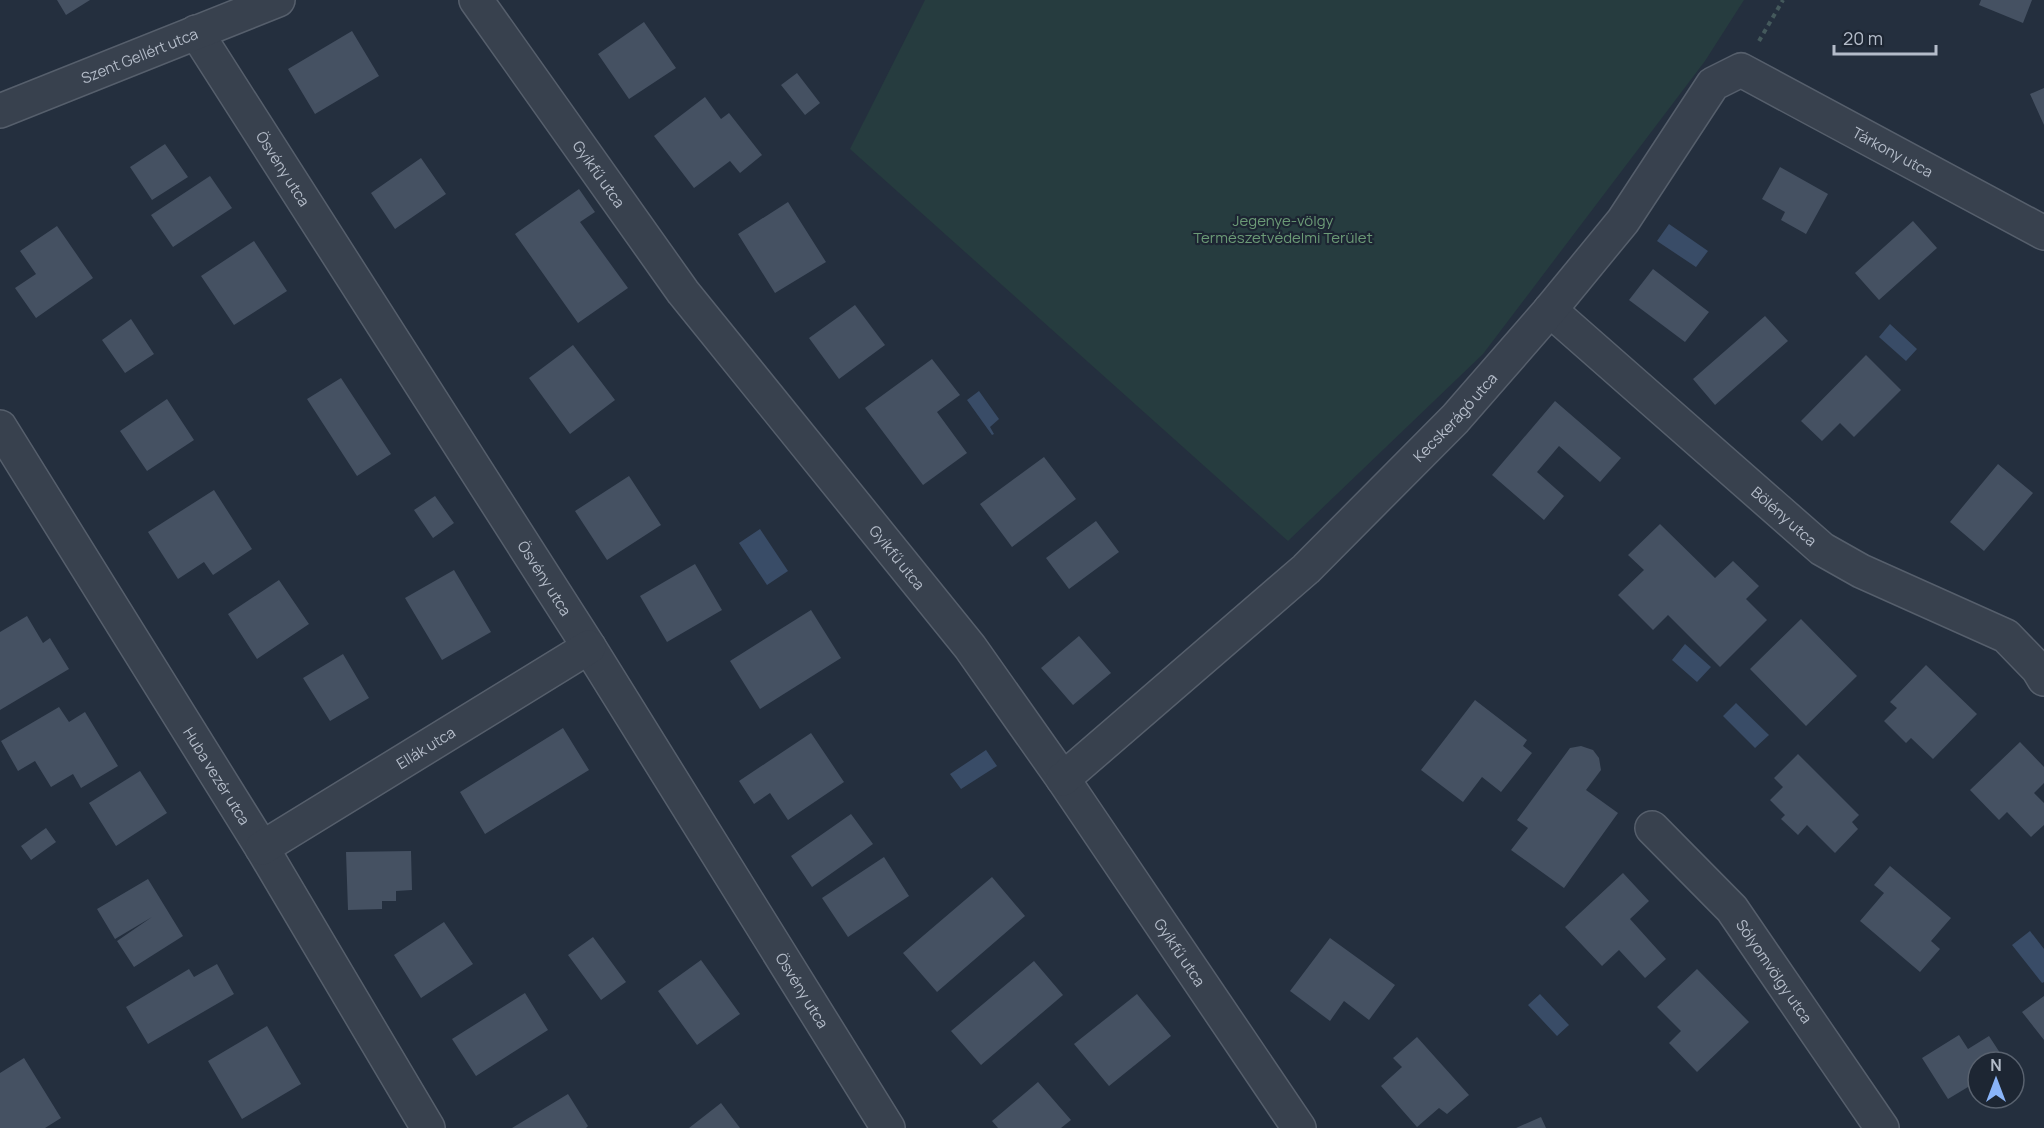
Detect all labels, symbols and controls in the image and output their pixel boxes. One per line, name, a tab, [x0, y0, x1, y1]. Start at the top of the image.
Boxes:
scale bar	[1834, 18, 1936, 56]
street label: Szent Gellért utca	[78, 23, 201, 88]
text: 20 m	[1843, 26, 1883, 50]
street label: Tárkony utca	[1849, 121, 1937, 182]
street label: Ösvény utca	[251, 127, 315, 210]
street label: Gyíkfű utca	[568, 136, 630, 212]
park label: Jegenye-völgy Természetvédelmi Terület	[1193, 210, 1373, 248]
street label: Kecskerágó utca	[1408, 368, 1502, 466]
street label: Bölény utca	[1747, 481, 1822, 551]
street label: Gyíkfű utca	[865, 520, 930, 594]
street label: Ösvény utca	[513, 536, 577, 620]
street label: Ellák utca	[392, 721, 459, 774]
street label: Huba vezér utca	[179, 723, 256, 829]
street label: Gyíkfű utca	[1150, 914, 1211, 990]
street label: Sólyomvölgy utca	[1731, 915, 1818, 1027]
street label: Ösvény utca	[771, 948, 834, 1032]
north arrow	[1966, 1050, 2026, 1110]
text: N	[1990, 1054, 2002, 1076]

